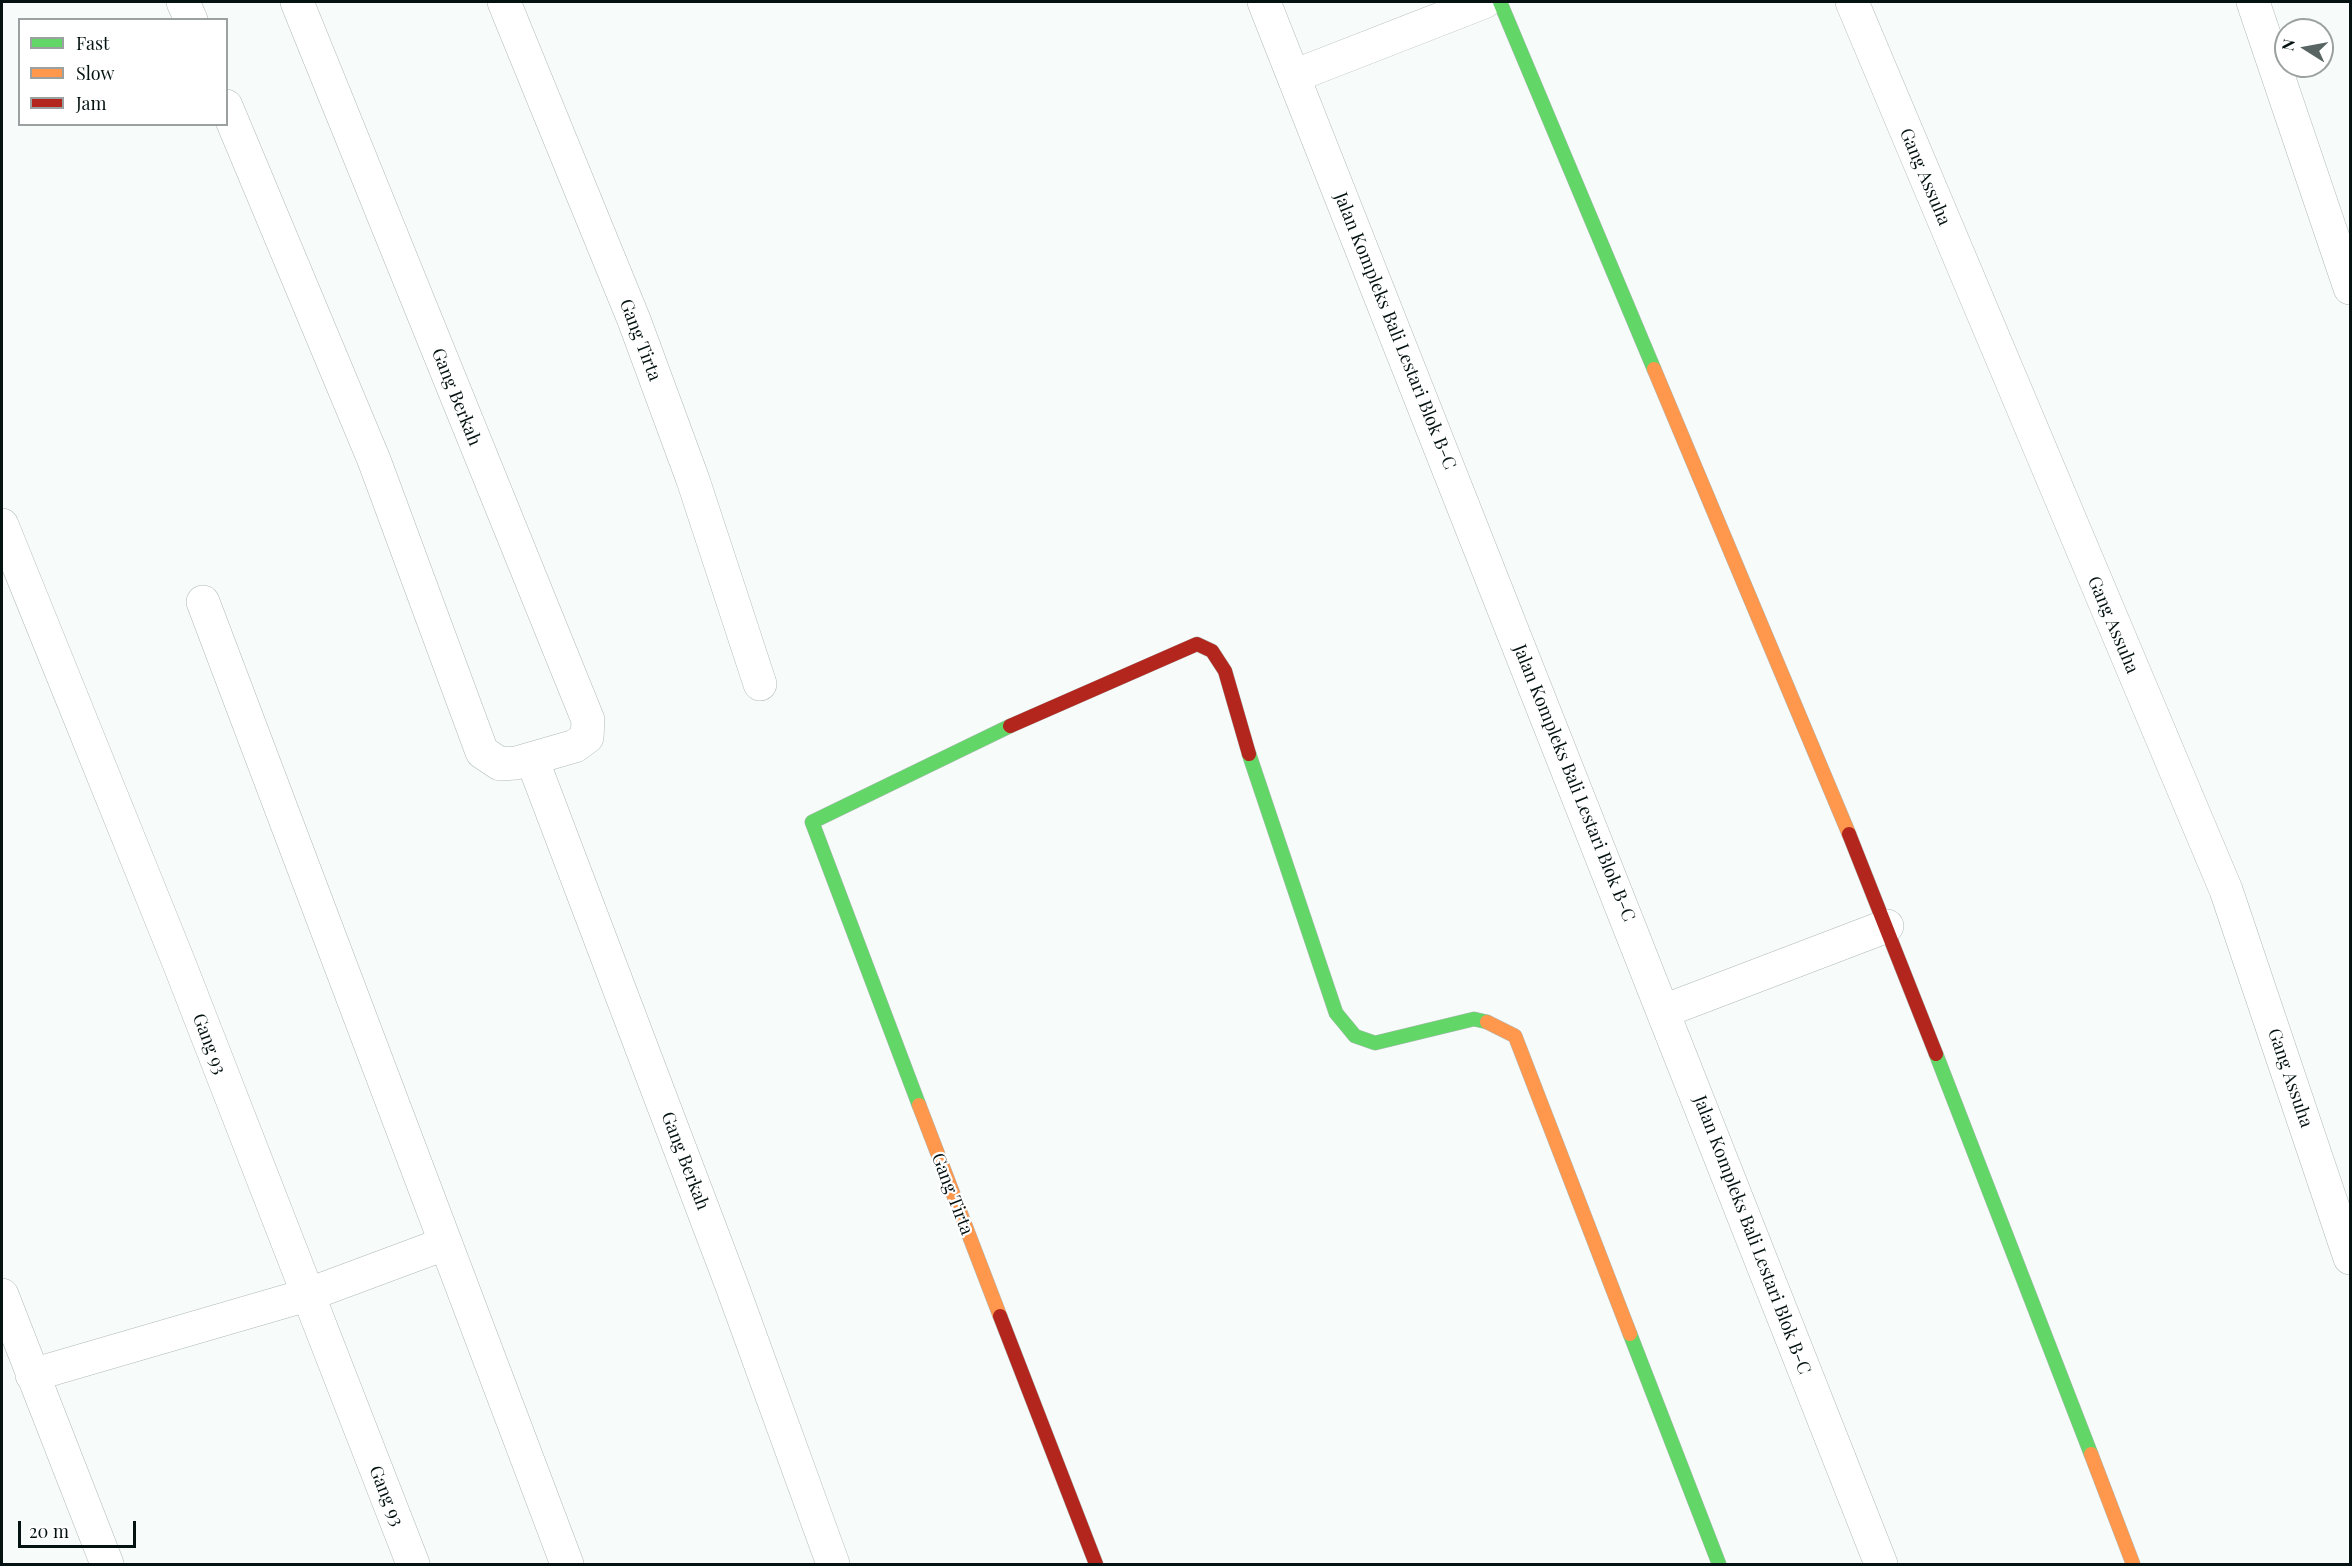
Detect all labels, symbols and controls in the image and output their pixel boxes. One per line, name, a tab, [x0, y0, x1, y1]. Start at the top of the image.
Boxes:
legend	[18, 18, 228, 126]
north arrow	[2274, 18, 2334, 78]
text: Fast	[76, 31, 109, 55]
text: N	[2276, 37, 2299, 53]
text: Slow	[76, 61, 114, 85]
text: Jam	[76, 91, 106, 115]
street label: Gang Assuha	[1895, 125, 1955, 229]
street label: Jalan Kompleks Bali Lestari Blok B-C	[1329, 189, 1461, 473]
street label: Gang Tirta	[615, 296, 665, 384]
street label: Gang Berkah	[427, 345, 485, 449]
street label: Gang Assuha	[2083, 573, 2143, 677]
street label: Jalan Kompleks Bali Lestari Blok B-C	[1508, 641, 1640, 925]
street label: Gang 93	[188, 1011, 230, 1077]
street label: Gang Assuha	[2263, 1026, 2317, 1130]
street label: Jalan Kompleks Bali Lestari Blok B-C	[1689, 1093, 1815, 1377]
street label: Gang Berkah	[656, 1109, 714, 1213]
street label: Gang Tirta	[927, 1150, 977, 1238]
street label: Gang 93	[364, 1463, 408, 1529]
scale bar	[21, 1509, 140, 1547]
text: 20 m	[29, 1519, 69, 1543]

